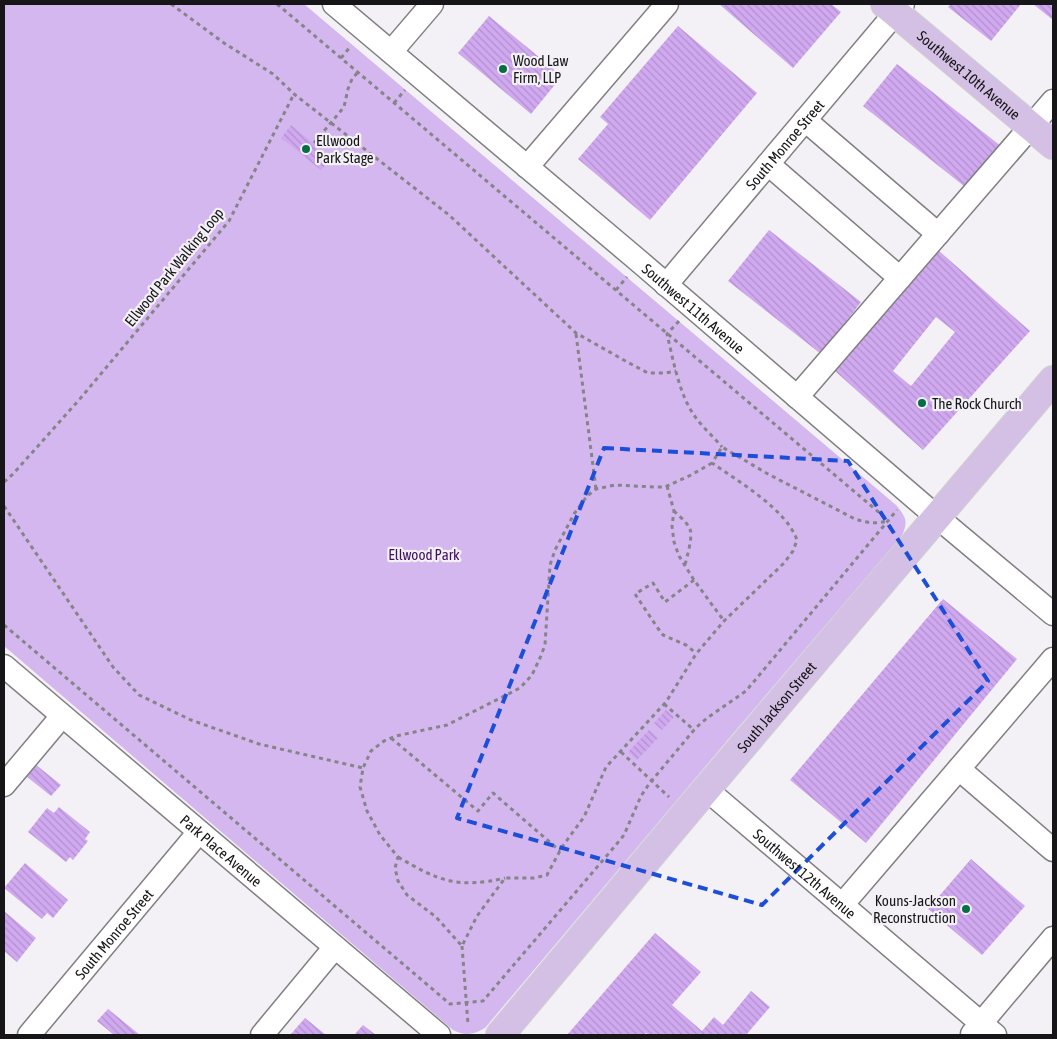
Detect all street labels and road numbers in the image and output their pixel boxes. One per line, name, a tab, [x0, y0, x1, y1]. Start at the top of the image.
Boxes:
street label: Southwest 10th Avenue	[914, 27, 1024, 123]
street label: South Monroe Street	[742, 96, 827, 193]
street label: Ellwood Park Walking Loop	[121, 204, 227, 330]
street label: Southwest 11th Avenue	[639, 260, 748, 357]
street label: South Jackson Street	[733, 658, 819, 755]
street label: Park Place Avenue	[177, 811, 266, 890]
street label: Southwest 12th Avenue	[750, 825, 860, 922]
street label: South Monroe Street	[71, 885, 156, 982]

